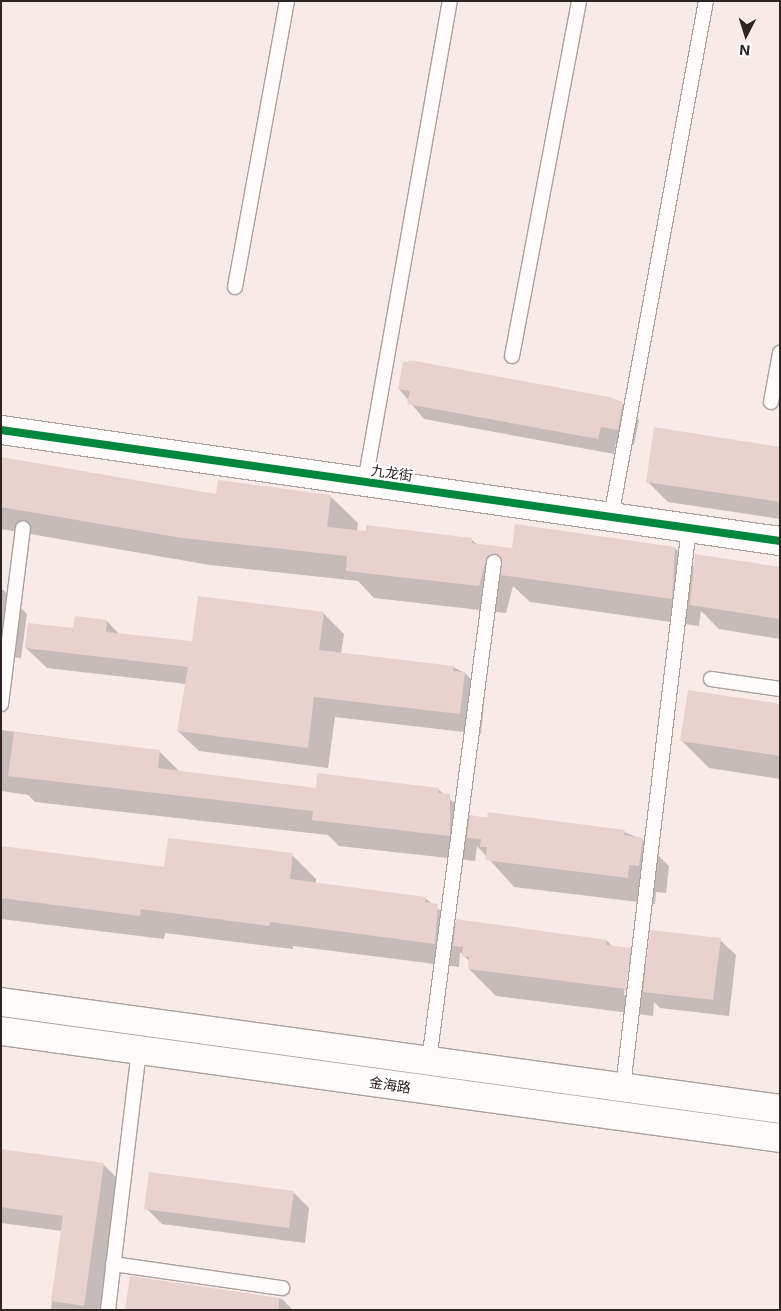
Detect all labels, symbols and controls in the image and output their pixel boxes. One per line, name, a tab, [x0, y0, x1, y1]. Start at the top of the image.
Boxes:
north arrow	[721, 10, 771, 60]
text: N	[739, 42, 751, 59]
street label: 九龙街	[370, 462, 414, 484]
street label: 金海路	[368, 1074, 412, 1096]

